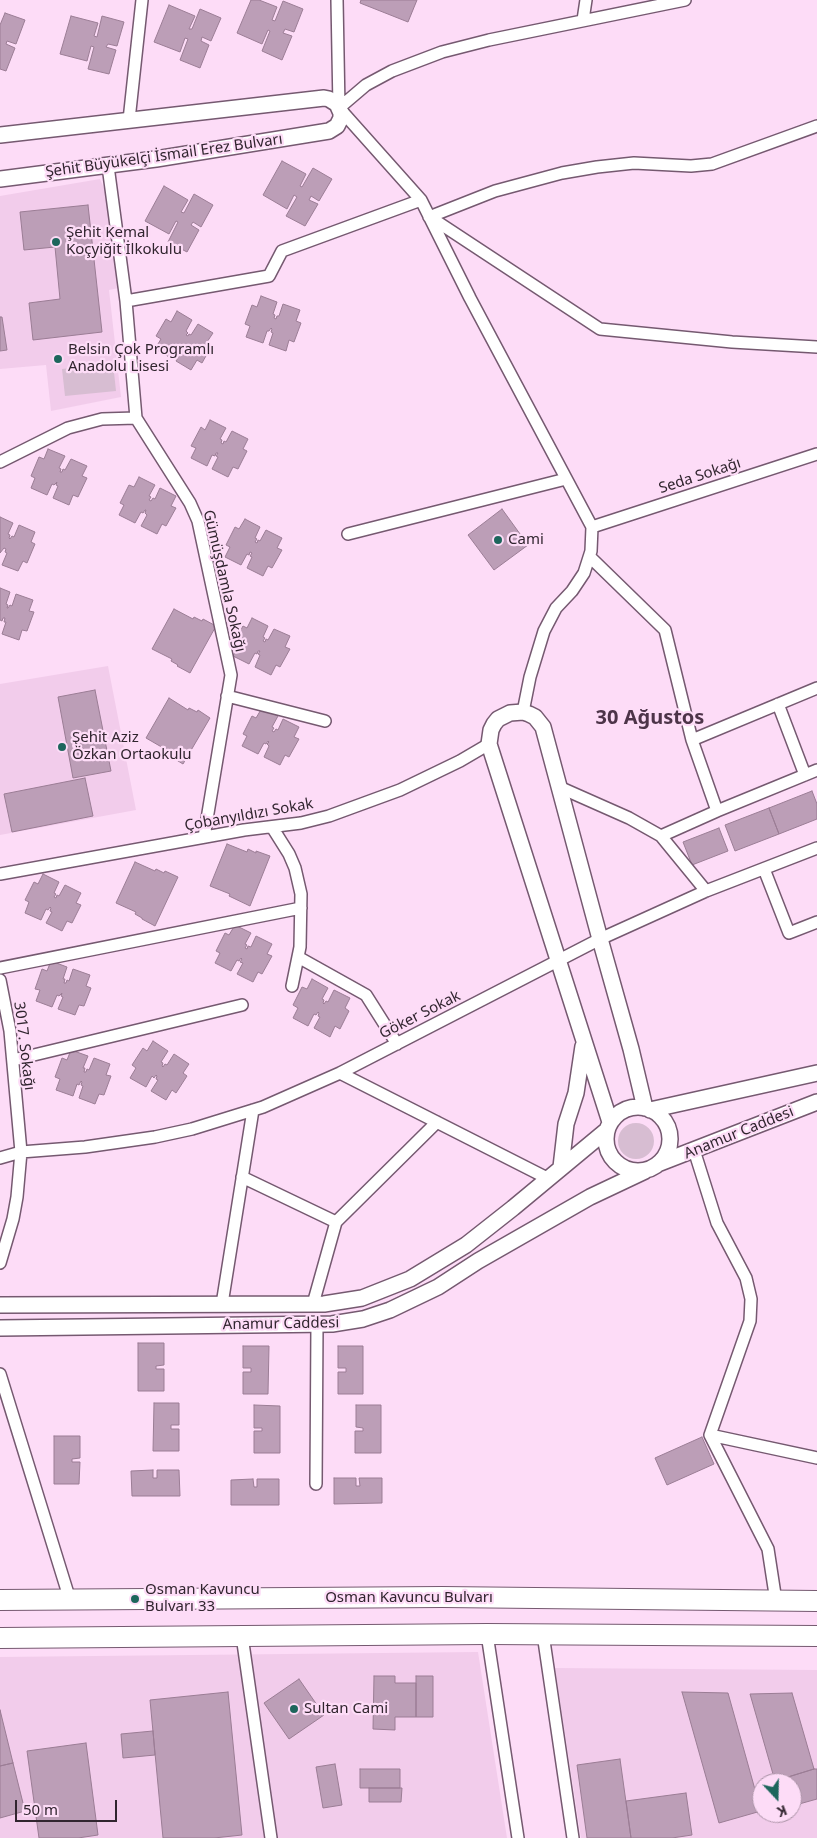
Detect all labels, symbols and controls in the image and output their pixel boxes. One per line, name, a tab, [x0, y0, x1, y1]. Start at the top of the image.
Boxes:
street label: Şehit Büyükelçi İsmail Erez Bulvarı	[44, 130, 284, 182]
place label: Şehit Kemal Koçyiğit İlkokulu	[66, 224, 182, 259]
marker: Şehit Kemal Koçyiğit İlkokulu	[50, 236, 62, 248]
place label: Belsin Çok Programlı Anadolu Lisesi	[68, 341, 214, 376]
marker: Belsin Çok Programlı Anadolu Lisesi	[52, 353, 64, 365]
street label: Seda Sokağı	[657, 454, 743, 498]
street label: Gümüşdamla Sokağı	[199, 508, 249, 654]
place label: Cami	[508, 531, 544, 549]
marker: Cami	[492, 534, 504, 546]
district label: 30 Ağustos	[596, 706, 704, 730]
place label: Şehit Aziz Özkan Ortaokulu	[72, 729, 192, 764]
marker: Şehit Aziz Özkan Ortaokulu	[56, 741, 68, 753]
street label: Çobanyıldızı Sokak	[183, 795, 315, 835]
street label: Göker Sokak	[377, 987, 463, 1043]
street label: 3017. Sokağı	[10, 1001, 38, 1091]
street label: Anamur Caddesi	[682, 1103, 796, 1163]
street label: Anamur Caddesi	[223, 1314, 339, 1334]
place label: Osman Kavuncu Bulvarı 33	[145, 1581, 260, 1616]
street label: Osman Kavuncu Bulvarı	[325, 1589, 493, 1607]
marker: Osman Kavuncu Bulvarı 33	[129, 1593, 141, 1605]
place label: Sultan Cami	[304, 1700, 388, 1718]
marker: Sultan Cami	[288, 1703, 300, 1715]
north arrow	[752, 1773, 802, 1823]
scale bar	[18, 1790, 120, 1822]
text: 50 m	[23, 1799, 58, 1819]
text: K	[774, 1801, 790, 1822]

